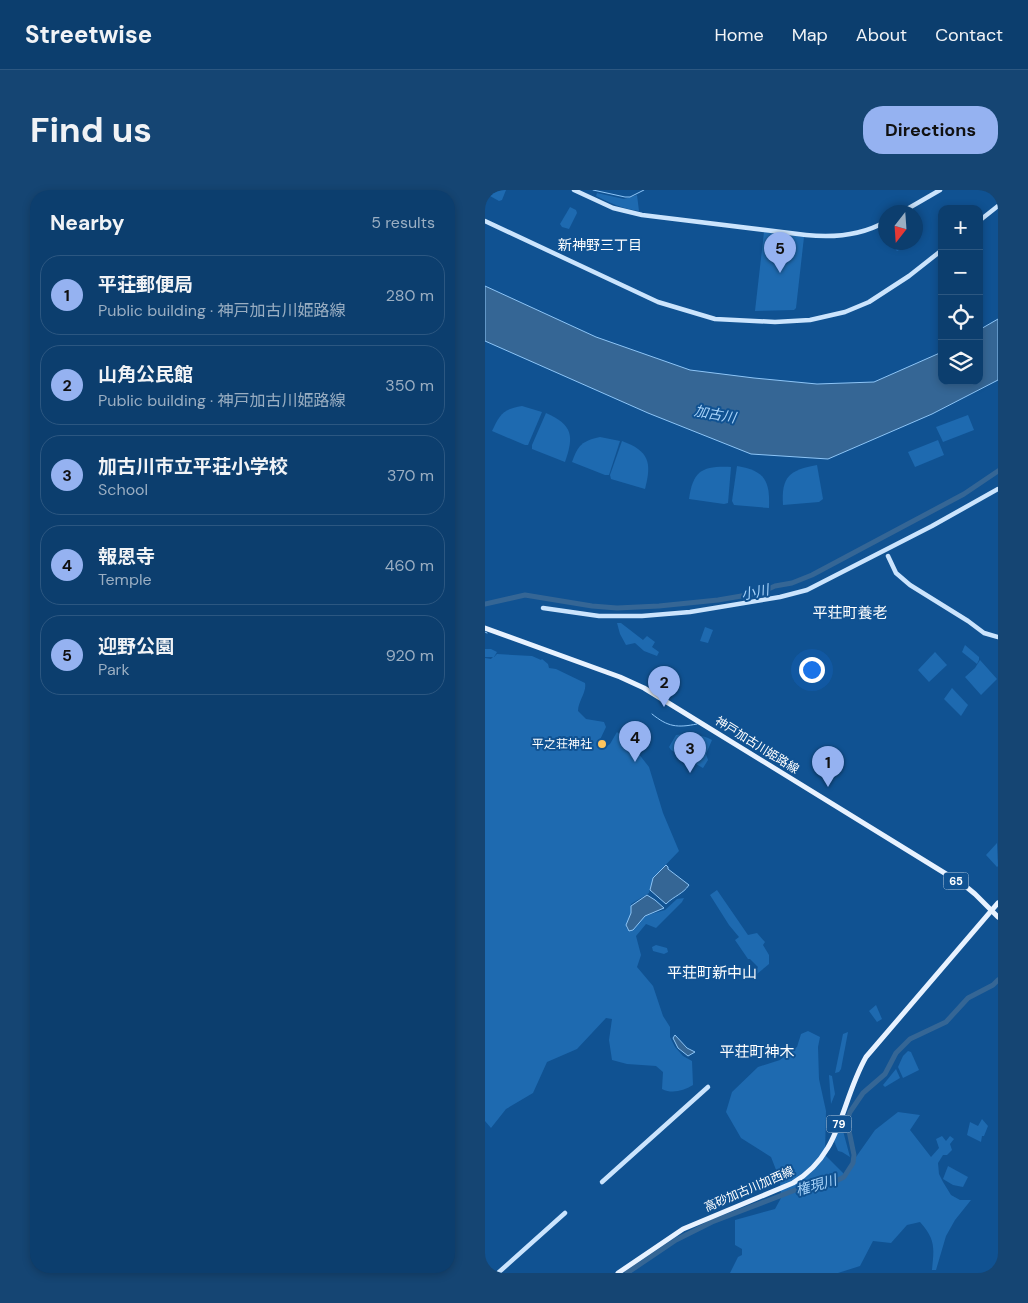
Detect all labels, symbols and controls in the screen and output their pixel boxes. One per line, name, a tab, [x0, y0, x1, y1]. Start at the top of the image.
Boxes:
text: Streetwise	[25, 19, 152, 50]
text: Home	[714, 23, 764, 47]
text: Map	[792, 23, 828, 47]
text: About	[856, 23, 907, 47]
text: Contact	[935, 23, 1003, 47]
button: Directions	[863, 106, 998, 154]
text: Find us	[30, 107, 152, 153]
north arrow	[878, 205, 923, 250]
map controls	[938, 205, 983, 385]
button: +	[938, 205, 983, 250]
text: Nearby	[50, 209, 124, 237]
text: 5 results	[371, 212, 435, 233]
pin: 5	[764, 232, 796, 273]
district label: 新神野三丁目	[558, 236, 642, 254]
button: −	[938, 250, 983, 295]
text: 平荘郵便局	[98, 272, 193, 297]
text: 1	[64, 285, 70, 306]
text: 280 m	[386, 285, 434, 306]
button: locate	[938, 295, 983, 340]
text: Public building · 神戸加古川姫路線	[98, 300, 346, 321]
button: layers	[938, 340, 983, 385]
text: 山角公民館	[98, 362, 193, 387]
text: 2	[62, 375, 72, 396]
text: 350 m	[385, 375, 434, 396]
text: Public building · 神戸加古川姫路線	[98, 390, 346, 411]
water label: 加古川	[693, 401, 739, 427]
text: 加古川市立平荘小学校	[98, 454, 288, 479]
text: 3	[62, 465, 72, 486]
text: 370 m	[387, 465, 434, 486]
text: School	[98, 479, 148, 500]
text: 報恩寺	[98, 544, 155, 569]
text: 4	[62, 555, 72, 576]
text: 460 m	[385, 555, 434, 576]
text: Temple	[98, 569, 152, 590]
water label: 小川	[739, 580, 773, 604]
district label: 平荘町養老	[812, 603, 888, 623]
text: 迎野公園	[98, 634, 174, 659]
text: 5	[62, 645, 72, 666]
text: 920 m	[386, 645, 434, 666]
your location	[799, 657, 825, 683]
text: Park	[98, 659, 130, 680]
pin: 2	[648, 666, 680, 707]
street label: 神戸加古川姫路線	[712, 713, 802, 777]
pin: 4	[619, 721, 651, 762]
pin: 3	[674, 732, 706, 773]
place label: 平之荘神社	[532, 736, 592, 752]
marker: 平之荘神社	[596, 738, 608, 750]
pin: 1	[812, 746, 844, 787]
road number: 65	[943, 872, 969, 889]
district label: 平荘町新中山	[667, 963, 757, 983]
district label: 平荘町神木	[719, 1042, 795, 1062]
road number: 79	[827, 1116, 851, 1132]
street label: 高砂加古川加西線	[702, 1163, 796, 1215]
water label: 権現川	[793, 1170, 841, 1199]

